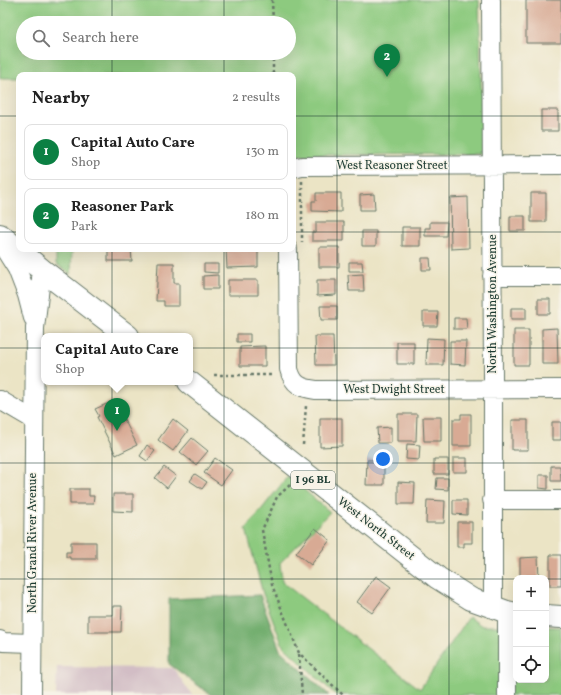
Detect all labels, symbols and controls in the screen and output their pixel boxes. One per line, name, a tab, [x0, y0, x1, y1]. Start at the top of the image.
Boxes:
search box	[16, 16, 296, 60]
icon: search	[30, 27, 52, 49]
text: Search here	[62, 28, 139, 49]
pin: 2	[374, 44, 400, 77]
text: Nearby	[32, 87, 90, 110]
text: 2 results	[232, 89, 280, 107]
text: Capital Auto Care	[71, 133, 195, 154]
text: 1	[43, 143, 49, 161]
text: 130 m	[246, 143, 279, 161]
text: Shop	[71, 154, 100, 172]
street label: West Reasoner Street	[336, 158, 448, 174]
text: Reasoner Park	[71, 197, 174, 218]
text: 2	[43, 207, 49, 225]
text: 180 m	[245, 207, 279, 225]
text: Park	[71, 218, 98, 236]
street label: North Washington Avenue	[485, 234, 501, 374]
popup	[41, 333, 193, 385]
text: Capital Auto Care	[55, 340, 179, 361]
text: Shop	[55, 361, 85, 379]
street label: West Dwight Street	[343, 382, 445, 398]
pin: 1	[104, 398, 130, 431]
your location	[373, 449, 393, 469]
road number: I 96 BL	[291, 471, 335, 489]
street label: North Grand River Avenue	[25, 472, 41, 613]
street label: West North Street	[334, 494, 418, 564]
map controls	[513, 575, 549, 683]
button: +	[513, 575, 549, 611]
button: −	[513, 611, 549, 647]
button: locate	[513, 647, 549, 683]

